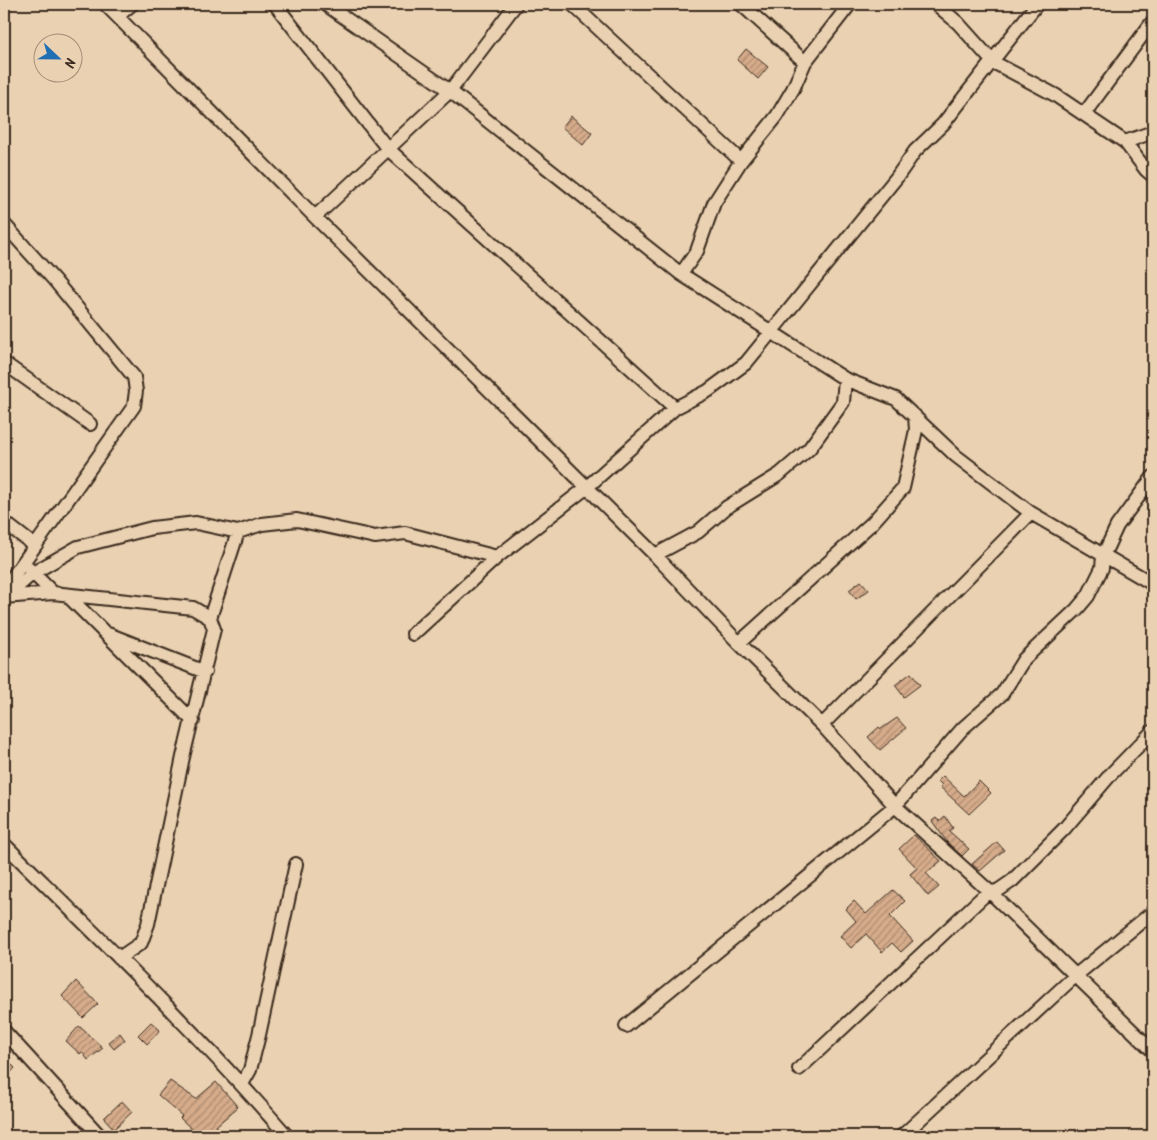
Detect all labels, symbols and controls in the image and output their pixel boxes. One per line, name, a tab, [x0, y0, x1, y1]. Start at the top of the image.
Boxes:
north arrow	[32, 32, 82, 82]
text: N	[57, 54, 81, 71]

